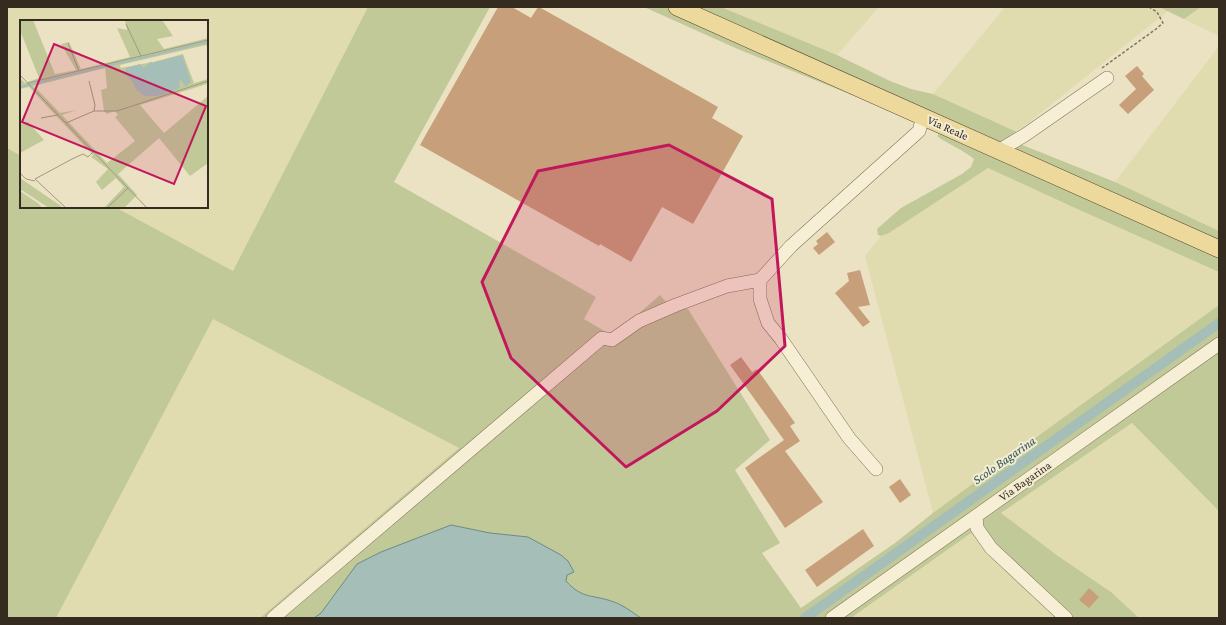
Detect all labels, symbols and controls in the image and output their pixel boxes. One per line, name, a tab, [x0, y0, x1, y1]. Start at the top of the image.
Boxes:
inset map	[20, 20, 208, 208]
street label: Via Reale	[925, 113, 971, 143]
water label: Scolo Bagarina	[970, 433, 1038, 487]
street label: Via Bagarina	[996, 458, 1054, 504]

